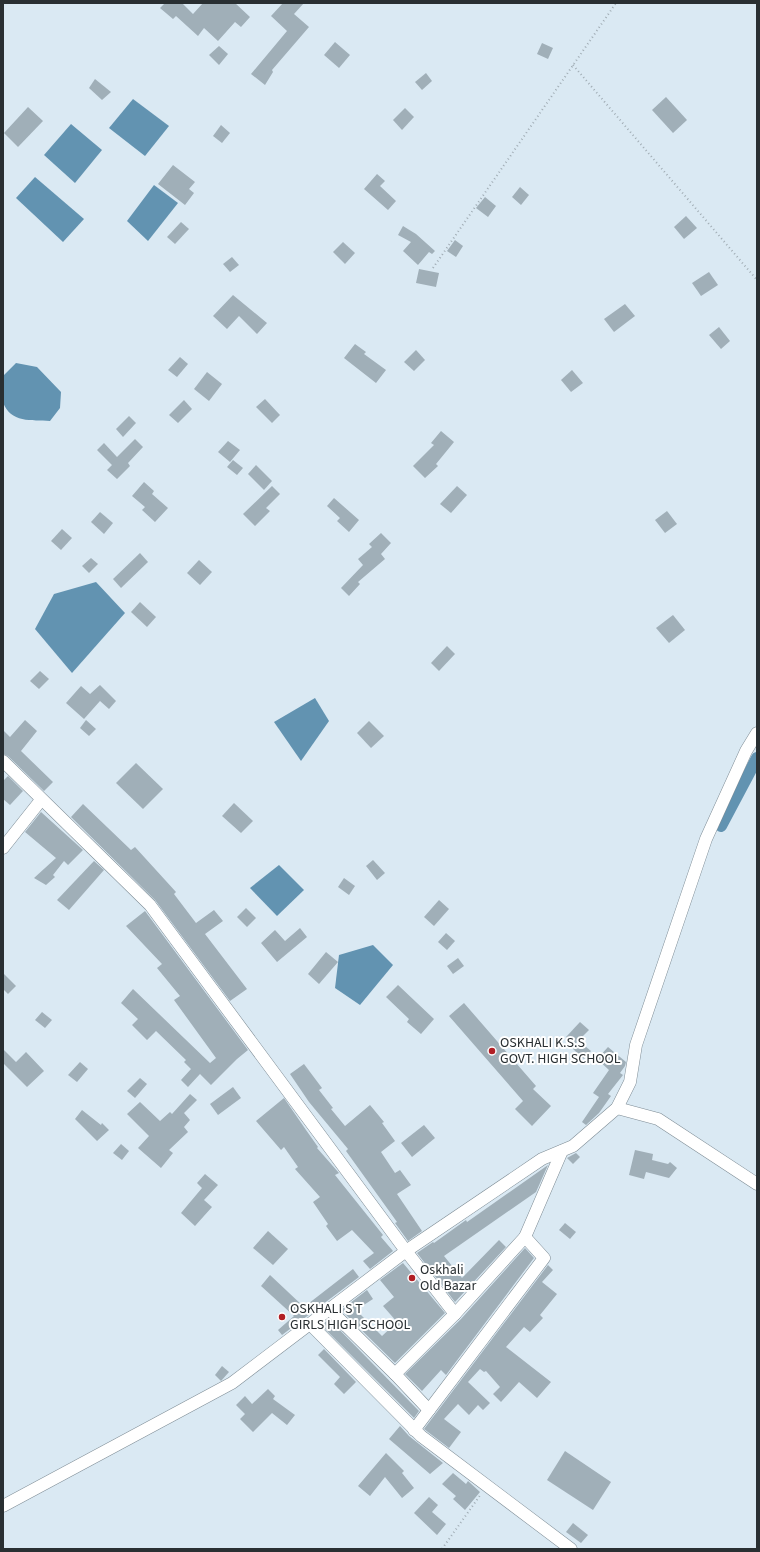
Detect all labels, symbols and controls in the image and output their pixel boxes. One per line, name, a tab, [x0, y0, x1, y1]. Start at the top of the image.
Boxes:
place label: OSKHALI K.S.S GOVT. HIGH SCHOOL	[500, 1033, 621, 1069]
marker: OSKHALI K.S.S GOVT. HIGH SCHOOL	[487, 1046, 497, 1056]
place label: Oskhali Old Bazar	[420, 1260, 476, 1296]
marker: Oskhali Old Bazar	[407, 1273, 417, 1283]
place label: OSKHALI S T GIRLS HIGH SCHOOL	[290, 1299, 411, 1335]
marker: OSKHALI S T GIRLS HIGH SCHOOL	[277, 1312, 287, 1322]

